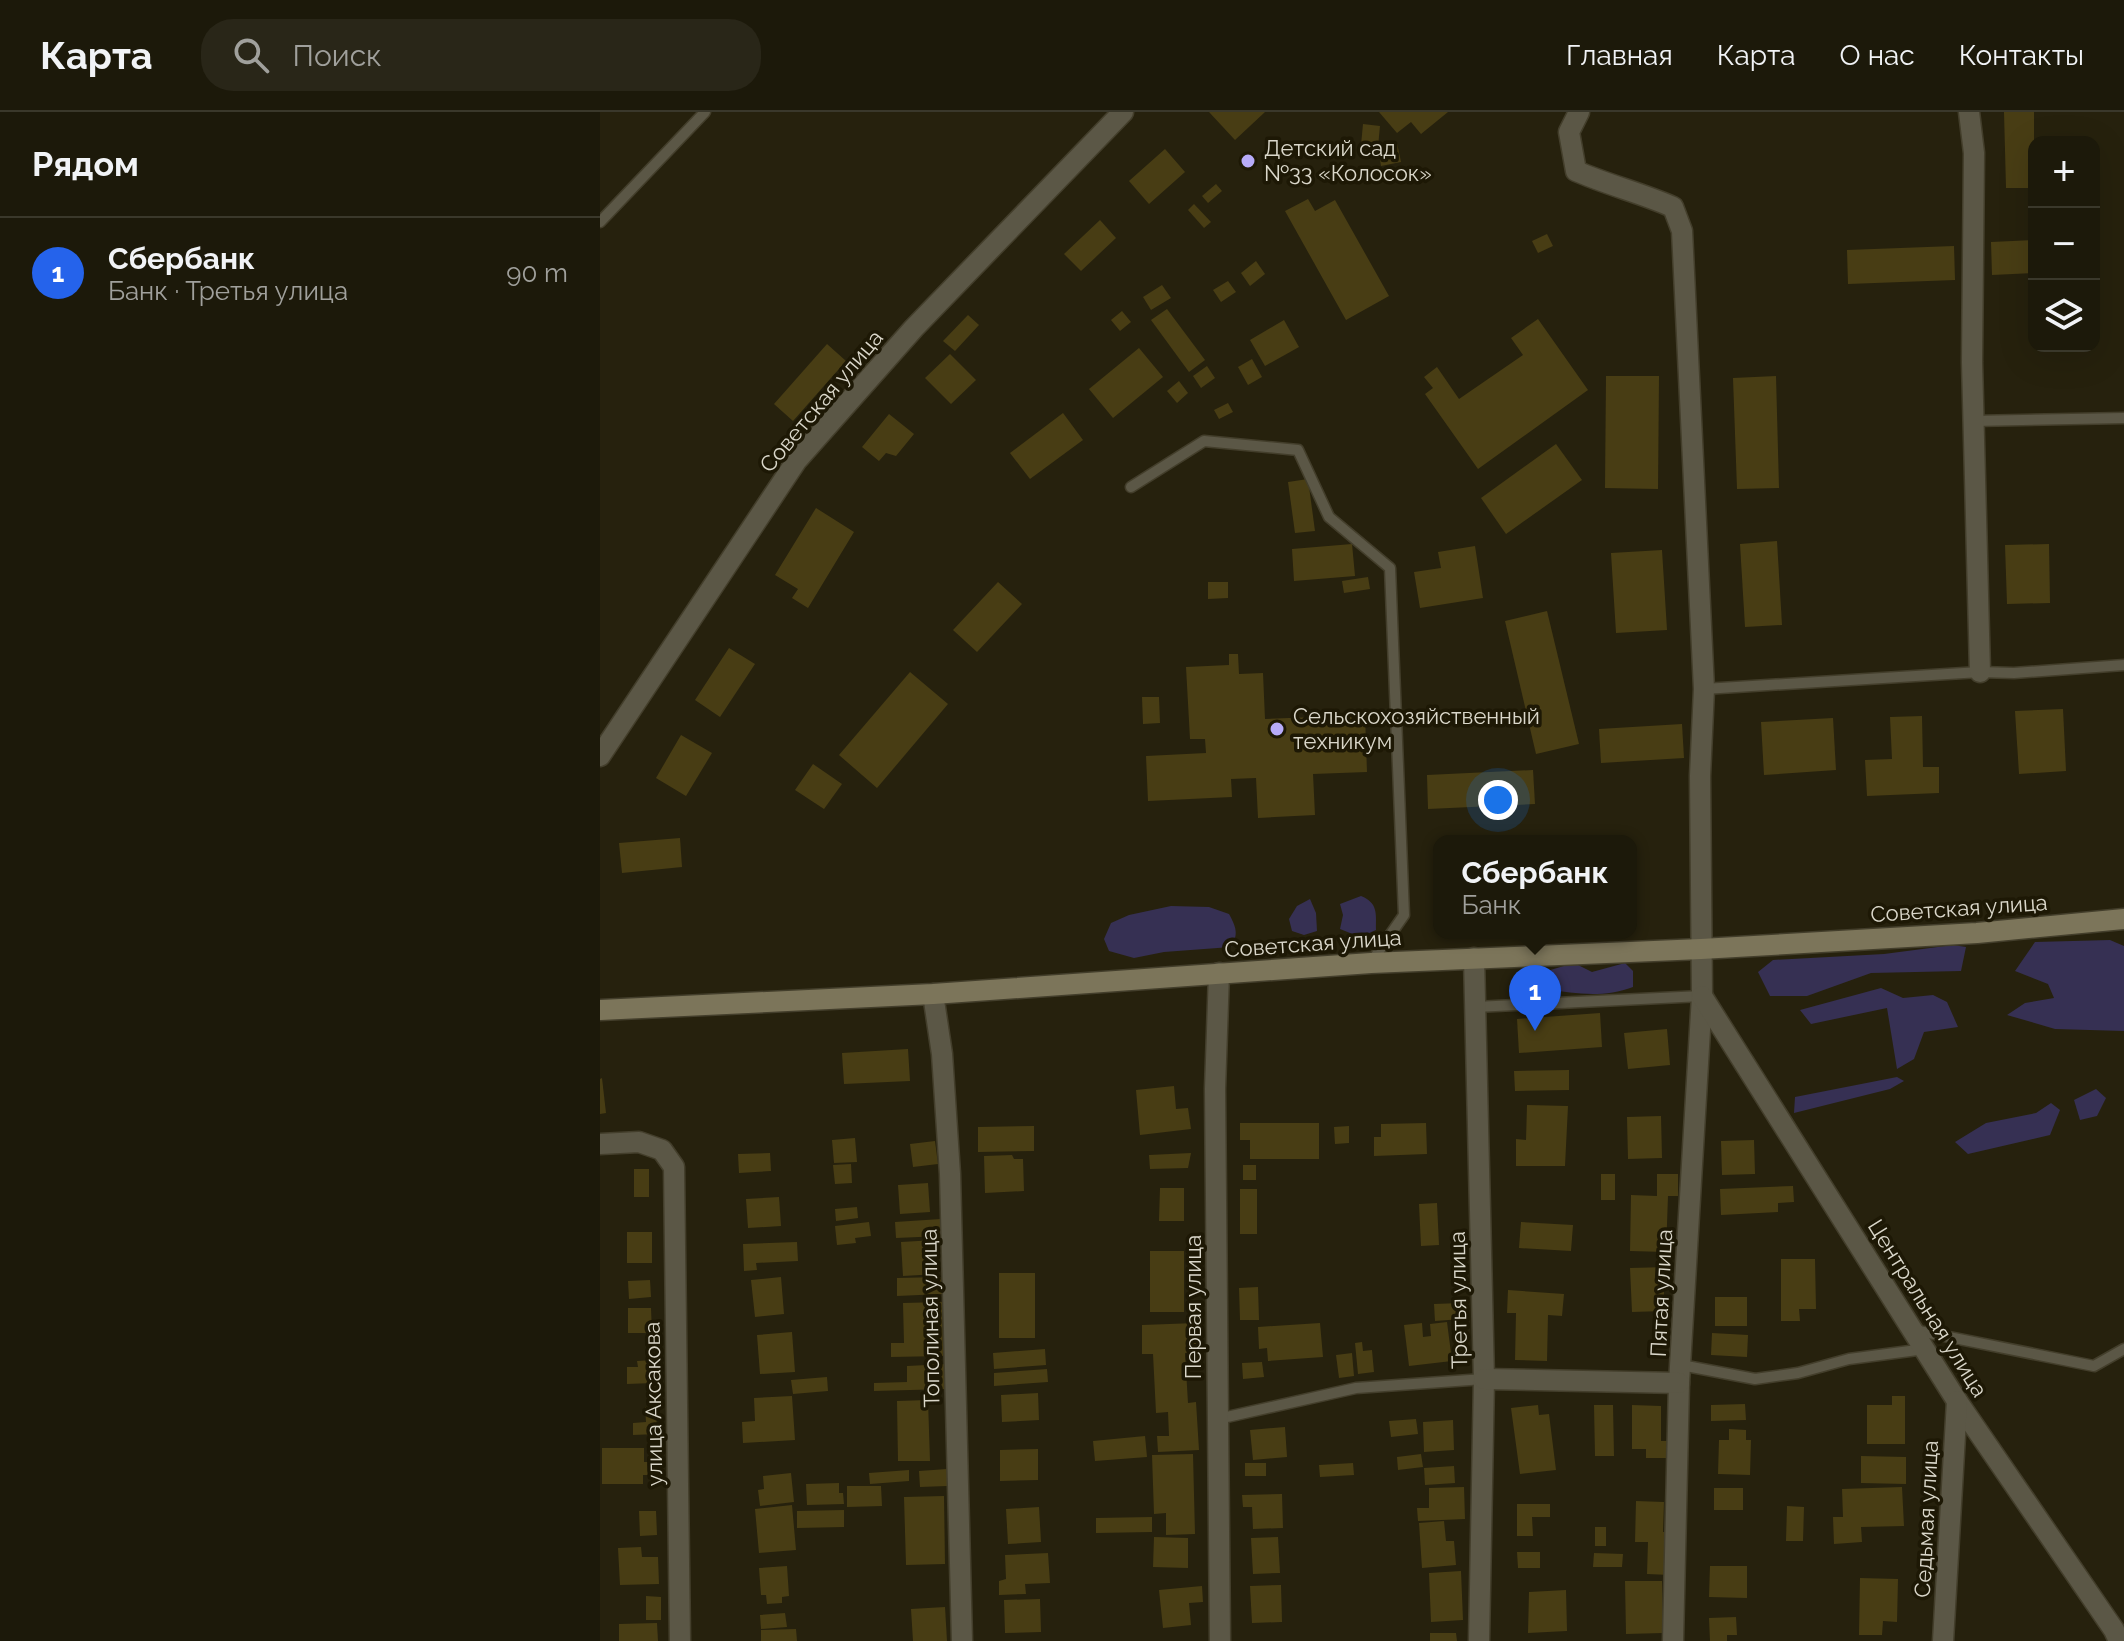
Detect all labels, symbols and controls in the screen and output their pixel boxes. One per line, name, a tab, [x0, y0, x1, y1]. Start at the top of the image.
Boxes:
search box	[201, 19, 761, 91]
text: Карта	[40, 33, 153, 78]
icon: search	[229, 33, 273, 77]
text: Поиск	[293, 38, 382, 73]
text: Главная	[1566, 39, 1673, 72]
text: Карта	[1717, 39, 1796, 72]
text: О нас	[1840, 39, 1915, 72]
text: Контакты	[1959, 39, 2084, 72]
place label: Детский сад №33 «Колосок»	[1264, 135, 1432, 186]
map controls	[2028, 136, 2100, 352]
button: +	[2028, 136, 2100, 208]
text: Рядом	[32, 144, 139, 184]
marker: Детский сад №33 «Колосок»	[1239, 152, 1257, 170]
button: −	[2028, 208, 2100, 280]
text: Сбербанк	[108, 241, 255, 276]
text: 1	[52, 258, 64, 288]
text: 90 m	[506, 258, 568, 288]
text: Банк · Третья улица	[108, 276, 348, 306]
button: layers	[2028, 280, 2100, 352]
street label: Советская улица	[754, 325, 888, 477]
place label: Сельскохозяйственный техникум	[1293, 703, 1540, 754]
marker: Сельскохозяйственный техникум	[1268, 720, 1286, 738]
your location	[1478, 780, 1518, 820]
popup	[1433, 835, 1637, 939]
text: Сбербанк	[1461, 855, 1609, 890]
street label: Советская улица	[1870, 889, 2048, 927]
text: Банк	[1461, 890, 1521, 920]
street label: Советская улица	[1224, 924, 1402, 962]
pin: 1	[1509, 965, 1561, 1031]
street label: Центральная улица	[1863, 1214, 1993, 1402]
street label: Тополиная улица	[915, 1228, 945, 1408]
street label: Пятая улица	[1645, 1228, 1677, 1358]
street label: Третья улица	[1444, 1231, 1472, 1369]
street label: Первая улица	[1180, 1235, 1206, 1379]
street label: улица Аксакова	[639, 1321, 667, 1487]
street label: Седьмая улица	[1909, 1440, 1943, 1598]

